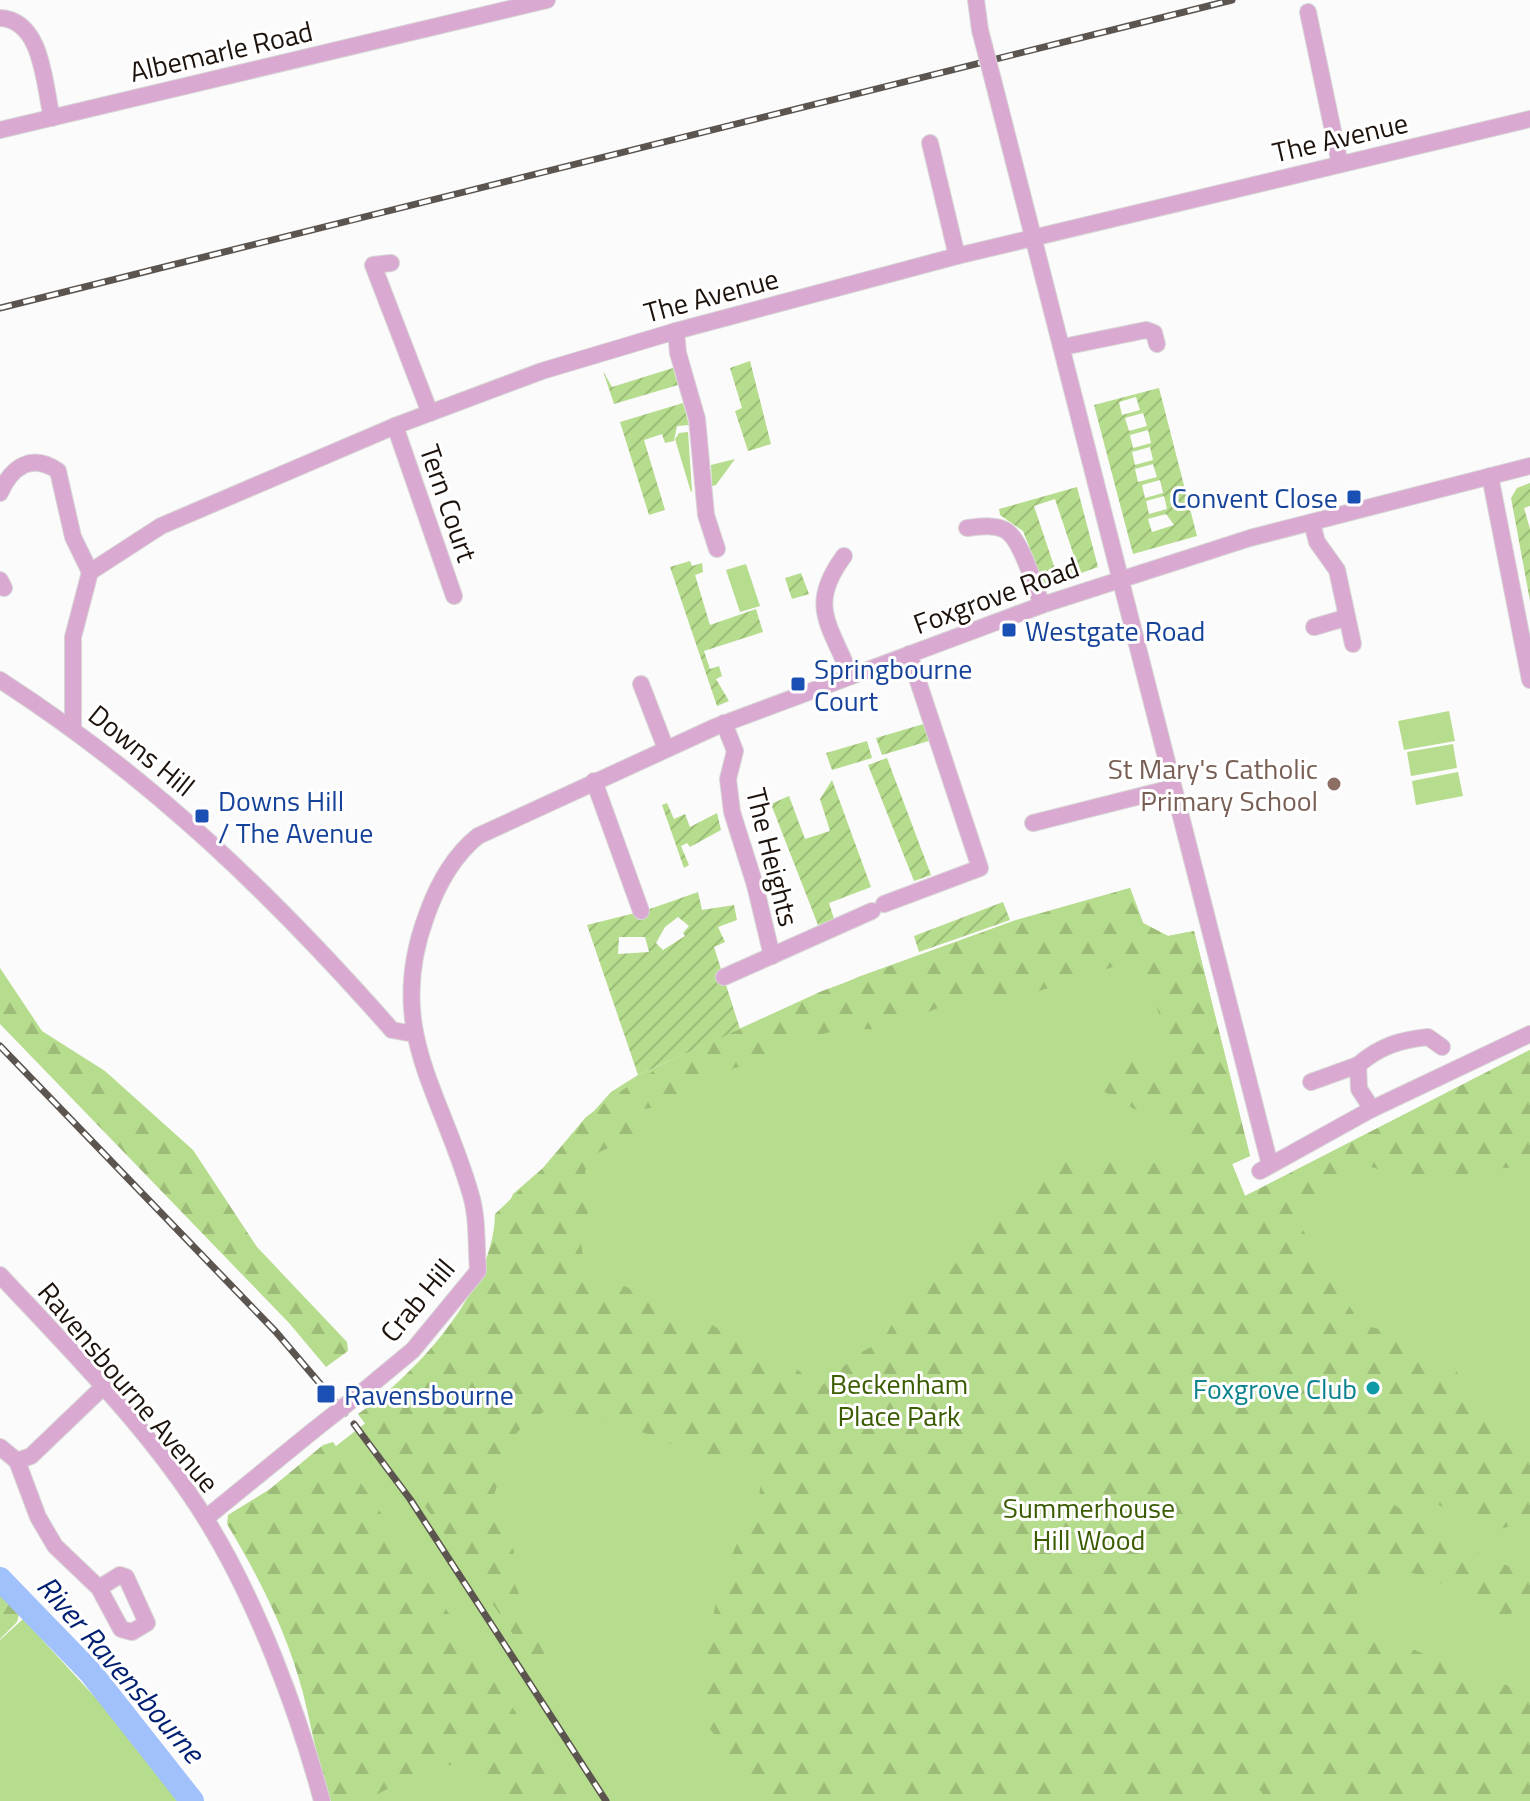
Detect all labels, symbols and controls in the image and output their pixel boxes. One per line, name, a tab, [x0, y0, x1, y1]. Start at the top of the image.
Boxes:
street label: Albemarle Road	[125, 9, 317, 93]
street label: The Avenue	[1268, 101, 1412, 173]
street label: The Avenue	[639, 256, 783, 334]
street label: Tern Court	[409, 439, 489, 568]
place label: Convent Close	[1171, 476, 1338, 519]
marker: Convent Close	[1345, 488, 1363, 506]
street label: Foxgrove Road	[907, 545, 1085, 645]
place label: Westgate Road	[1025, 609, 1205, 652]
marker: Westgate Road	[1000, 621, 1018, 639]
place label: Springbourne Court	[814, 647, 972, 722]
marker: Springbourne Court	[789, 675, 807, 693]
street label: Downs Hill	[79, 694, 205, 806]
place label: St Mary's Catholic Primary School	[1108, 747, 1318, 822]
marker: St Mary's Catholic Primary School	[1325, 775, 1343, 793]
place label: Downs Hill / The Avenue	[218, 779, 373, 854]
street label: The Heights	[735, 783, 811, 931]
marker: Downs Hill / The Avenue	[193, 807, 211, 825]
street label: Crab Hill	[369, 1249, 465, 1351]
street label: Ravensbourne Avenue	[28, 1272, 230, 1502]
park label: Beckenham Place Park	[830, 1362, 968, 1437]
place label: Foxgrove Club	[1193, 1367, 1357, 1410]
place label: Ravensbourne	[344, 1373, 514, 1416]
marker: Foxgrove Club	[1364, 1379, 1382, 1397]
marker: Ravensbourne	[315, 1383, 337, 1405]
park label: Summerhouse Hill Wood	[1003, 1486, 1175, 1561]
water label: River Ravensbourne	[26, 1565, 217, 1775]

